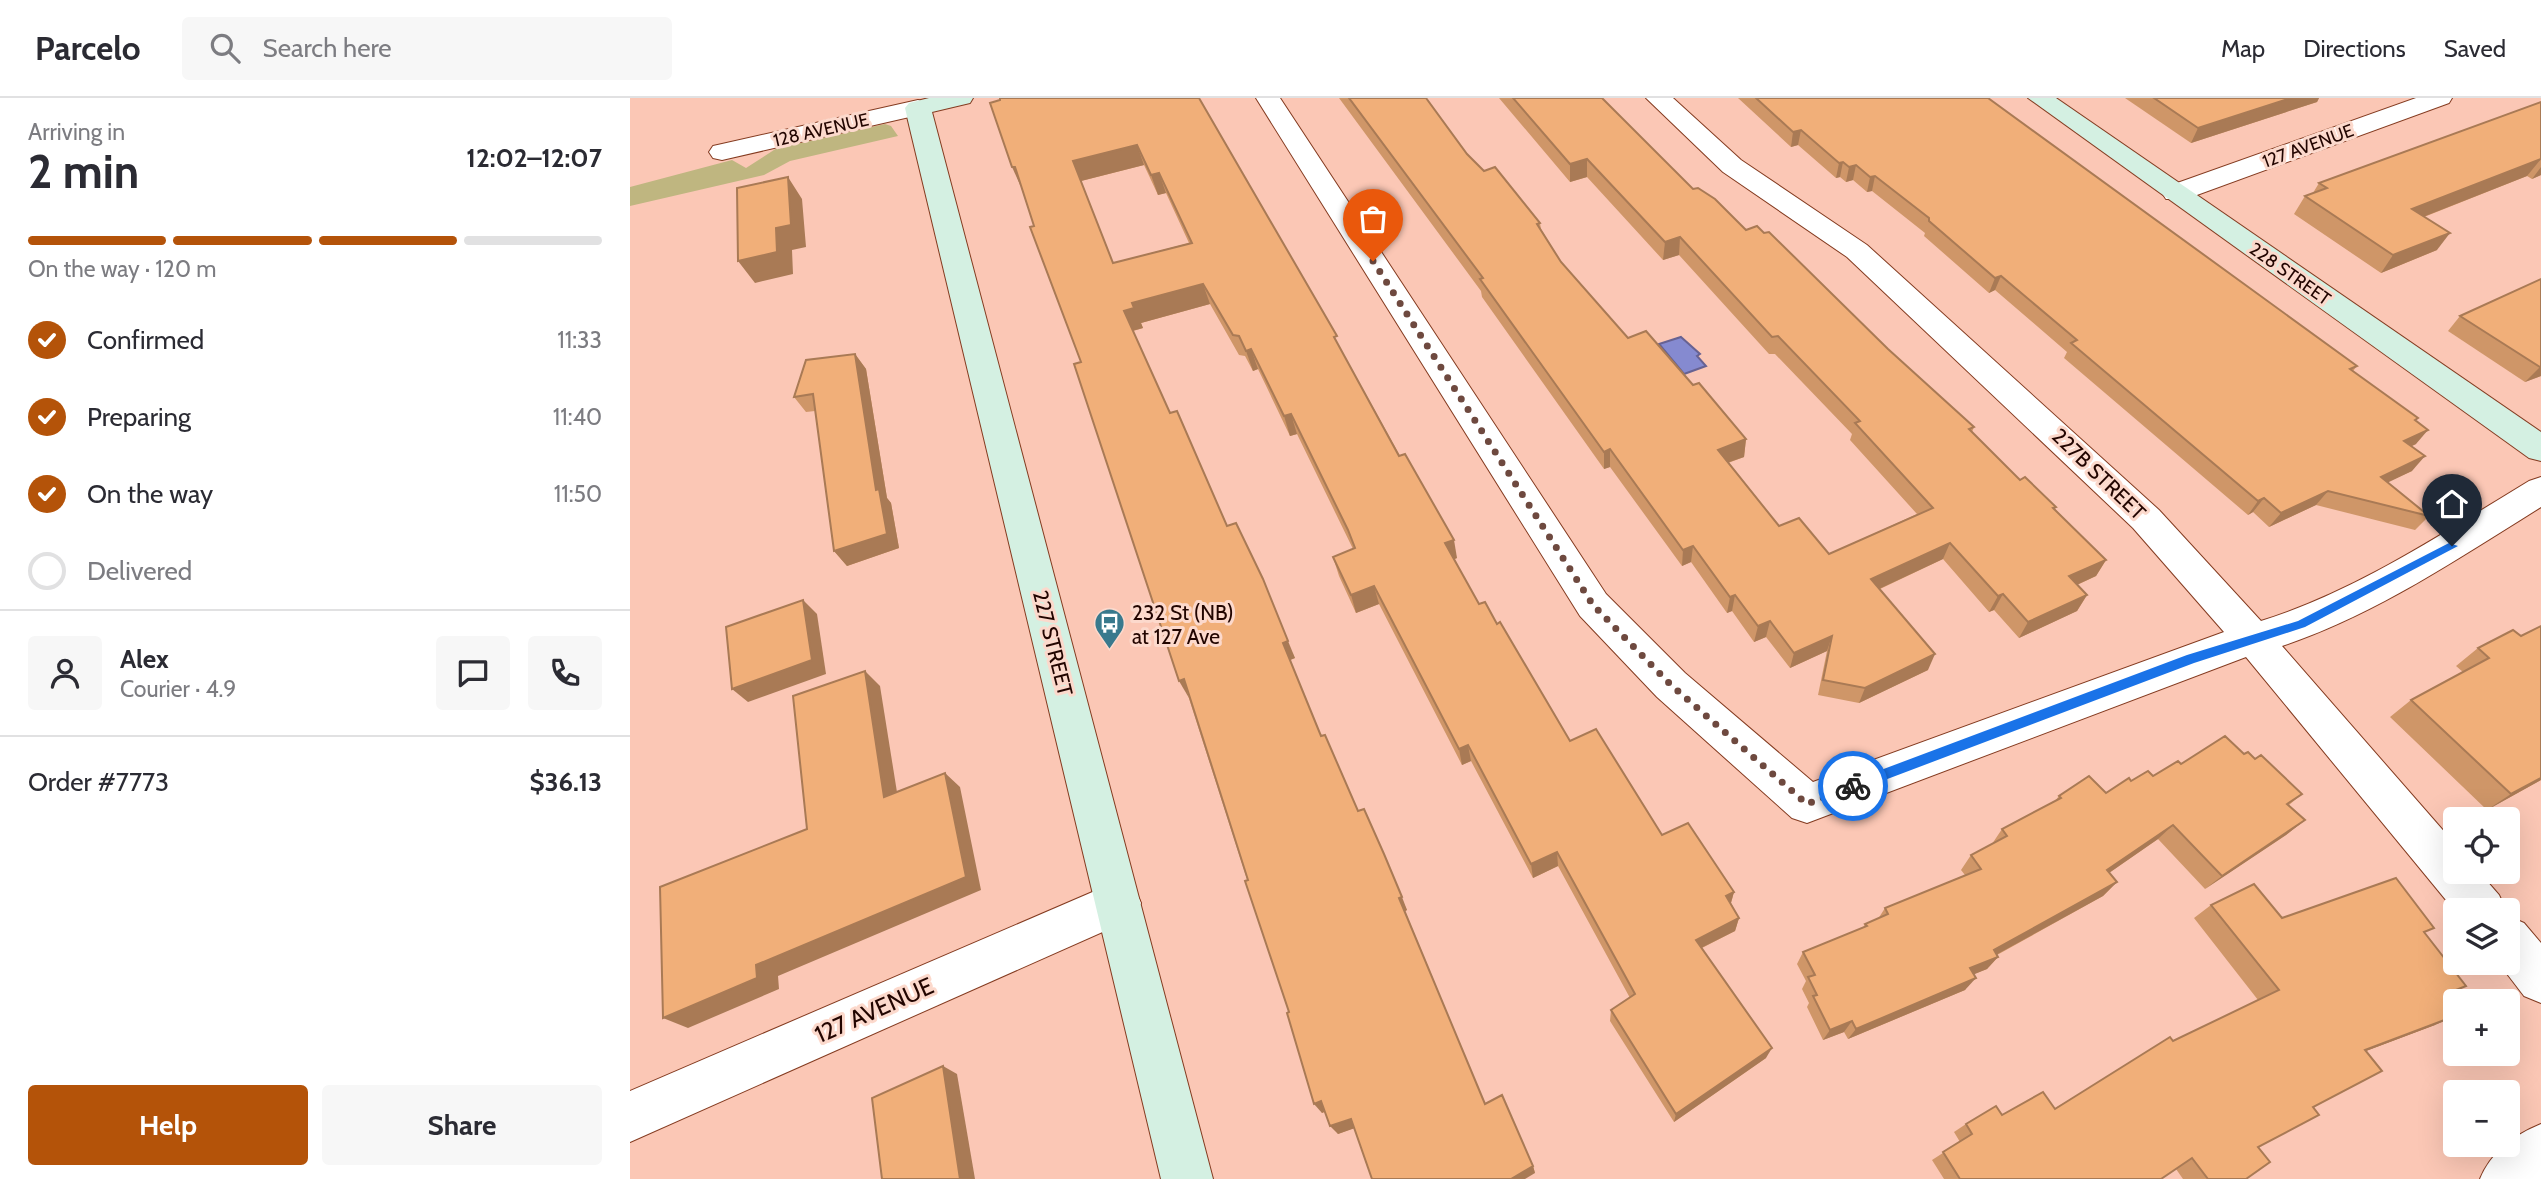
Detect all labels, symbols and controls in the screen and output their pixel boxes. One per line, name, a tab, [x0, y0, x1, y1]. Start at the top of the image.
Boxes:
search box	[182, 17, 672, 80]
text: Parcelo	[35, 28, 140, 68]
icon: search	[206, 29, 244, 67]
text: Search here	[262, 32, 392, 64]
text: Map	[2221, 34, 2265, 63]
text: Directions	[2303, 34, 2406, 63]
text: Saved	[2444, 34, 2506, 63]
street label: 128 AVENUE	[771, 108, 871, 152]
text: Arriving in	[28, 118, 125, 146]
street label: 127 AVENUE	[2259, 119, 2357, 173]
text: 12:02–12:07	[466, 142, 602, 174]
text: 2 min	[28, 144, 139, 200]
pin	[1343, 189, 1403, 261]
icon: bag	[1354, 200, 1392, 238]
street label: 228 STREET	[2245, 238, 2335, 310]
text: On the way · 120 m	[28, 255, 216, 283]
icon: check	[28, 321, 66, 359]
text: Confirmed	[87, 324, 204, 356]
text: 11:33	[557, 326, 602, 354]
icon: check	[28, 398, 66, 436]
text: Preparing	[87, 401, 191, 433]
text: 11:40	[553, 403, 602, 431]
street label: 227B STREET	[2047, 423, 2151, 525]
pin	[2422, 474, 2482, 546]
icon: check	[28, 475, 66, 513]
text: On the way	[87, 478, 213, 510]
text: 11:50	[554, 480, 602, 508]
icon: home	[2433, 485, 2471, 523]
text: Delivered	[87, 555, 192, 587]
street label: 227 STREET	[1028, 588, 1078, 698]
place label: 232 St (NB) at 127 Ave	[1132, 600, 1234, 649]
bus stop icon: 232 St (NB) at 127 Ave	[1092, 607, 1126, 651]
button: person	[28, 636, 102, 710]
button: chat	[436, 636, 510, 710]
button: phone	[528, 636, 602, 710]
text: Alex	[120, 643, 169, 675]
text: Courier · 4.9	[120, 675, 236, 703]
courier	[1818, 751, 1888, 821]
text: Order #7773	[28, 766, 169, 798]
text: $36.13	[529, 766, 602, 798]
icon: bike	[1834, 767, 1872, 805]
map controls	[2443, 807, 2520, 1157]
button: locate	[2443, 807, 2520, 884]
button: layers	[2443, 898, 2520, 975]
street label: 127 AVENUE	[810, 971, 938, 1049]
button: +	[2443, 989, 2520, 1066]
button: −	[2443, 1080, 2520, 1157]
button: Help	[28, 1085, 308, 1165]
button: Share	[322, 1085, 602, 1165]

